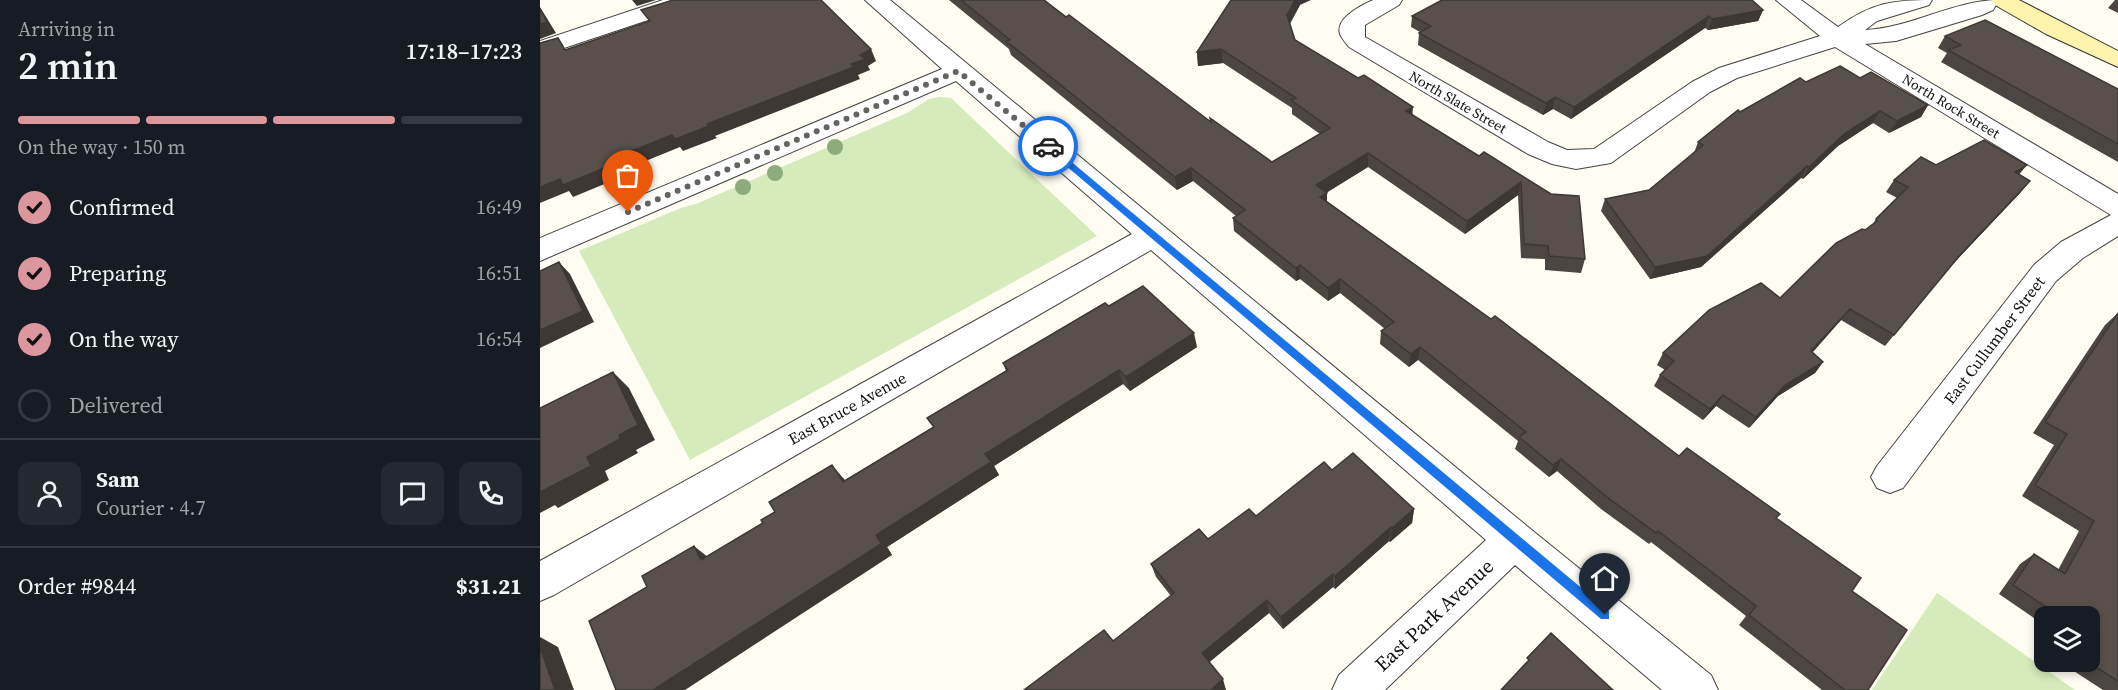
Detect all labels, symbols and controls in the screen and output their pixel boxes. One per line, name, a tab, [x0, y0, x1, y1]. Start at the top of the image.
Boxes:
text: Arriving in	[18, 15, 115, 43]
text: 17:18–17:23	[406, 36, 522, 66]
text: 2 min	[18, 39, 118, 92]
street label: North Slate Street	[1406, 66, 1511, 138]
street label: North Rock Street	[1898, 69, 2004, 143]
courier	[1018, 116, 1078, 176]
icon: car	[1032, 130, 1065, 163]
text: On the way · 150 m	[18, 133, 185, 161]
pin	[602, 150, 653, 212]
icon: bag	[611, 159, 644, 192]
icon: check	[18, 191, 51, 224]
text: Confirmed	[69, 192, 174, 222]
text: 16:49	[476, 193, 522, 221]
icon: check	[18, 257, 51, 290]
text: Preparing	[69, 258, 166, 288]
text: 16:51	[476, 259, 522, 287]
street label: East Cullumber Street	[1938, 271, 2050, 409]
icon: check	[18, 323, 51, 356]
text: On the way	[69, 324, 178, 354]
text: 16:54	[476, 325, 522, 353]
street label: East Bruce Avenue	[784, 366, 910, 450]
text: Delivered	[69, 390, 163, 420]
button: person	[18, 462, 81, 525]
button: chat	[381, 462, 444, 525]
button: phone	[459, 462, 522, 525]
text: Sam	[96, 464, 140, 494]
text: Courier · 4.7	[96, 494, 205, 522]
street label: East Park Avenue	[1368, 552, 1500, 678]
pin	[1579, 553, 1630, 615]
icon: home	[1588, 562, 1621, 595]
text: Order #9844	[18, 571, 136, 601]
text: $31.21	[456, 571, 522, 601]
map controls	[2034, 606, 2100, 672]
button: layers	[2034, 606, 2100, 672]

